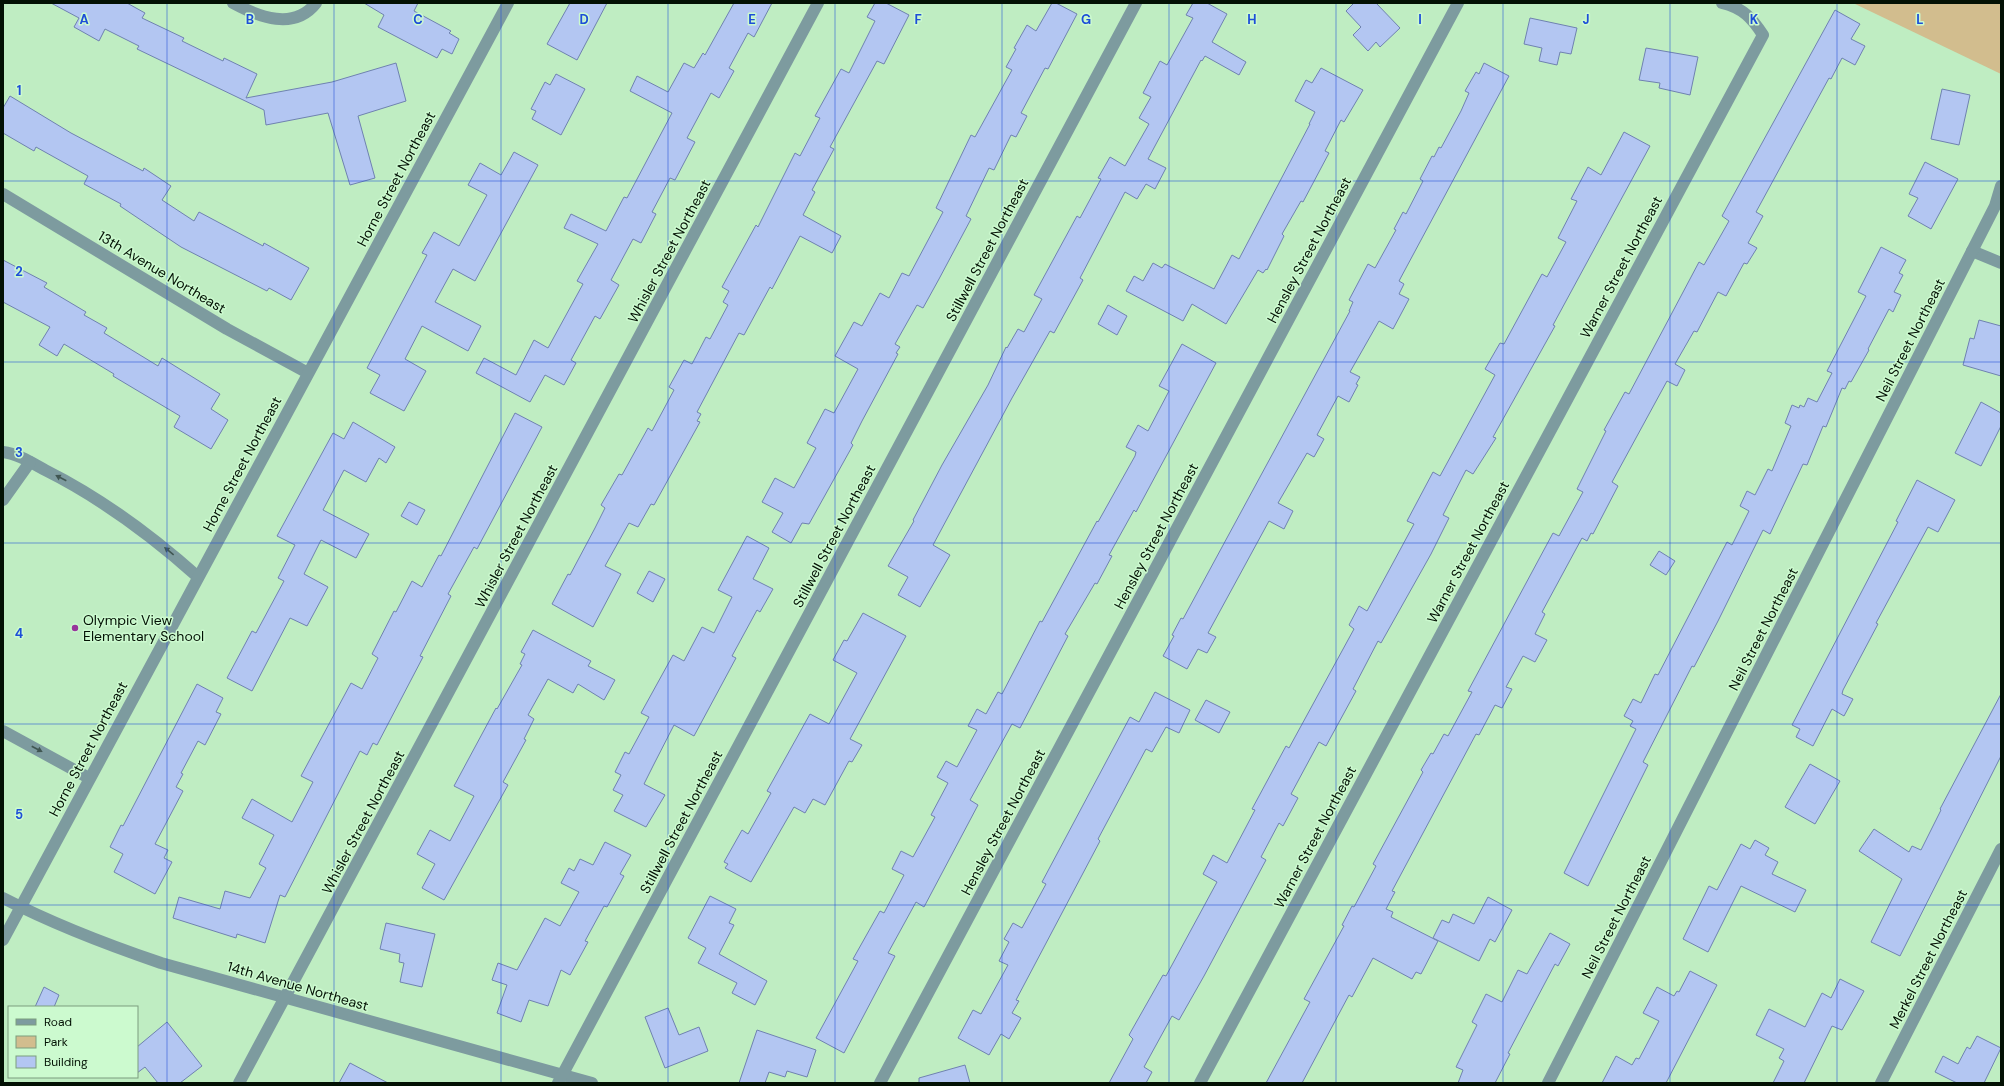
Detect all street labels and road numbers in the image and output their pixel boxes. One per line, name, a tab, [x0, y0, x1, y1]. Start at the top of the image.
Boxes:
street label: Horne Street Northeast	[353, 108, 439, 250]
street label: Hensley Street Northeast	[1263, 174, 1355, 326]
street label: Stillwell Street Northeast	[942, 175, 1032, 325]
street label: Whisler Street Northeast	[624, 176, 714, 326]
street label: Warner Street Northeast	[1576, 193, 1666, 341]
street label: 13th Avenue Northeast	[95, 227, 229, 317]
street label: Neil Street Northeast	[1871, 275, 1949, 405]
street label: Horne Street Northeast	[199, 393, 285, 535]
street label: Hensley Street Northeast	[1110, 460, 1202, 612]
street label: Whisler Street Northeast	[471, 461, 561, 611]
street label: Stillwell Street Northeast	[789, 461, 879, 611]
street label: Warner Street Northeast	[1423, 478, 1513, 626]
street label: Neil Street Northeast	[1724, 564, 1802, 694]
street label: Horne Street Northeast	[45, 678, 131, 820]
street label: Hensley Street Northeast	[957, 746, 1049, 898]
street label: Whisler Street Northeast	[318, 747, 408, 897]
street label: Stillwell Street Northeast	[636, 747, 726, 897]
street label: Warner Street Northeast	[1270, 763, 1360, 911]
street label: Neil Street Northeast	[1577, 852, 1655, 982]
street label: Merkel Street Northeast	[1885, 886, 1971, 1032]
street label: 14th Avenue Northeast	[225, 957, 371, 1015]

